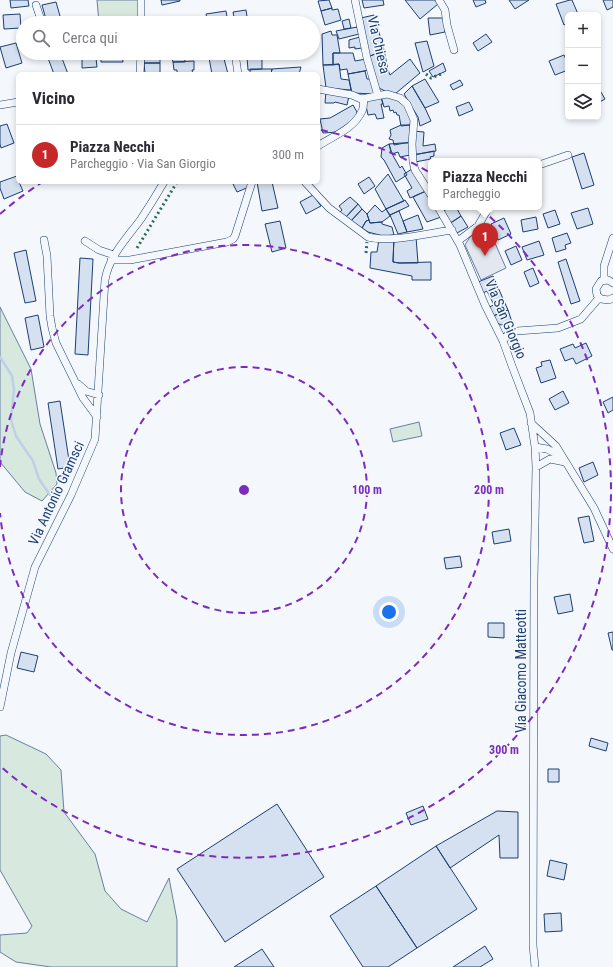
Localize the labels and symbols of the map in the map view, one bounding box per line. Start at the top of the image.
street label: Via Chiesa [365,15,393,75]
pin: 1 [472,223,498,256]
street label: Via San Giorgio [482,277,530,361]
street label: Via Antonio Gramsci [25,439,87,547]
centre of rings [237,483,251,497]
text: 100 m [352,483,382,497]
text: 200 m [474,483,504,497]
your location [379,602,399,622]
street label: Via Giacomo Matteotti [513,609,529,733]
text: 300 m [489,743,519,757]

